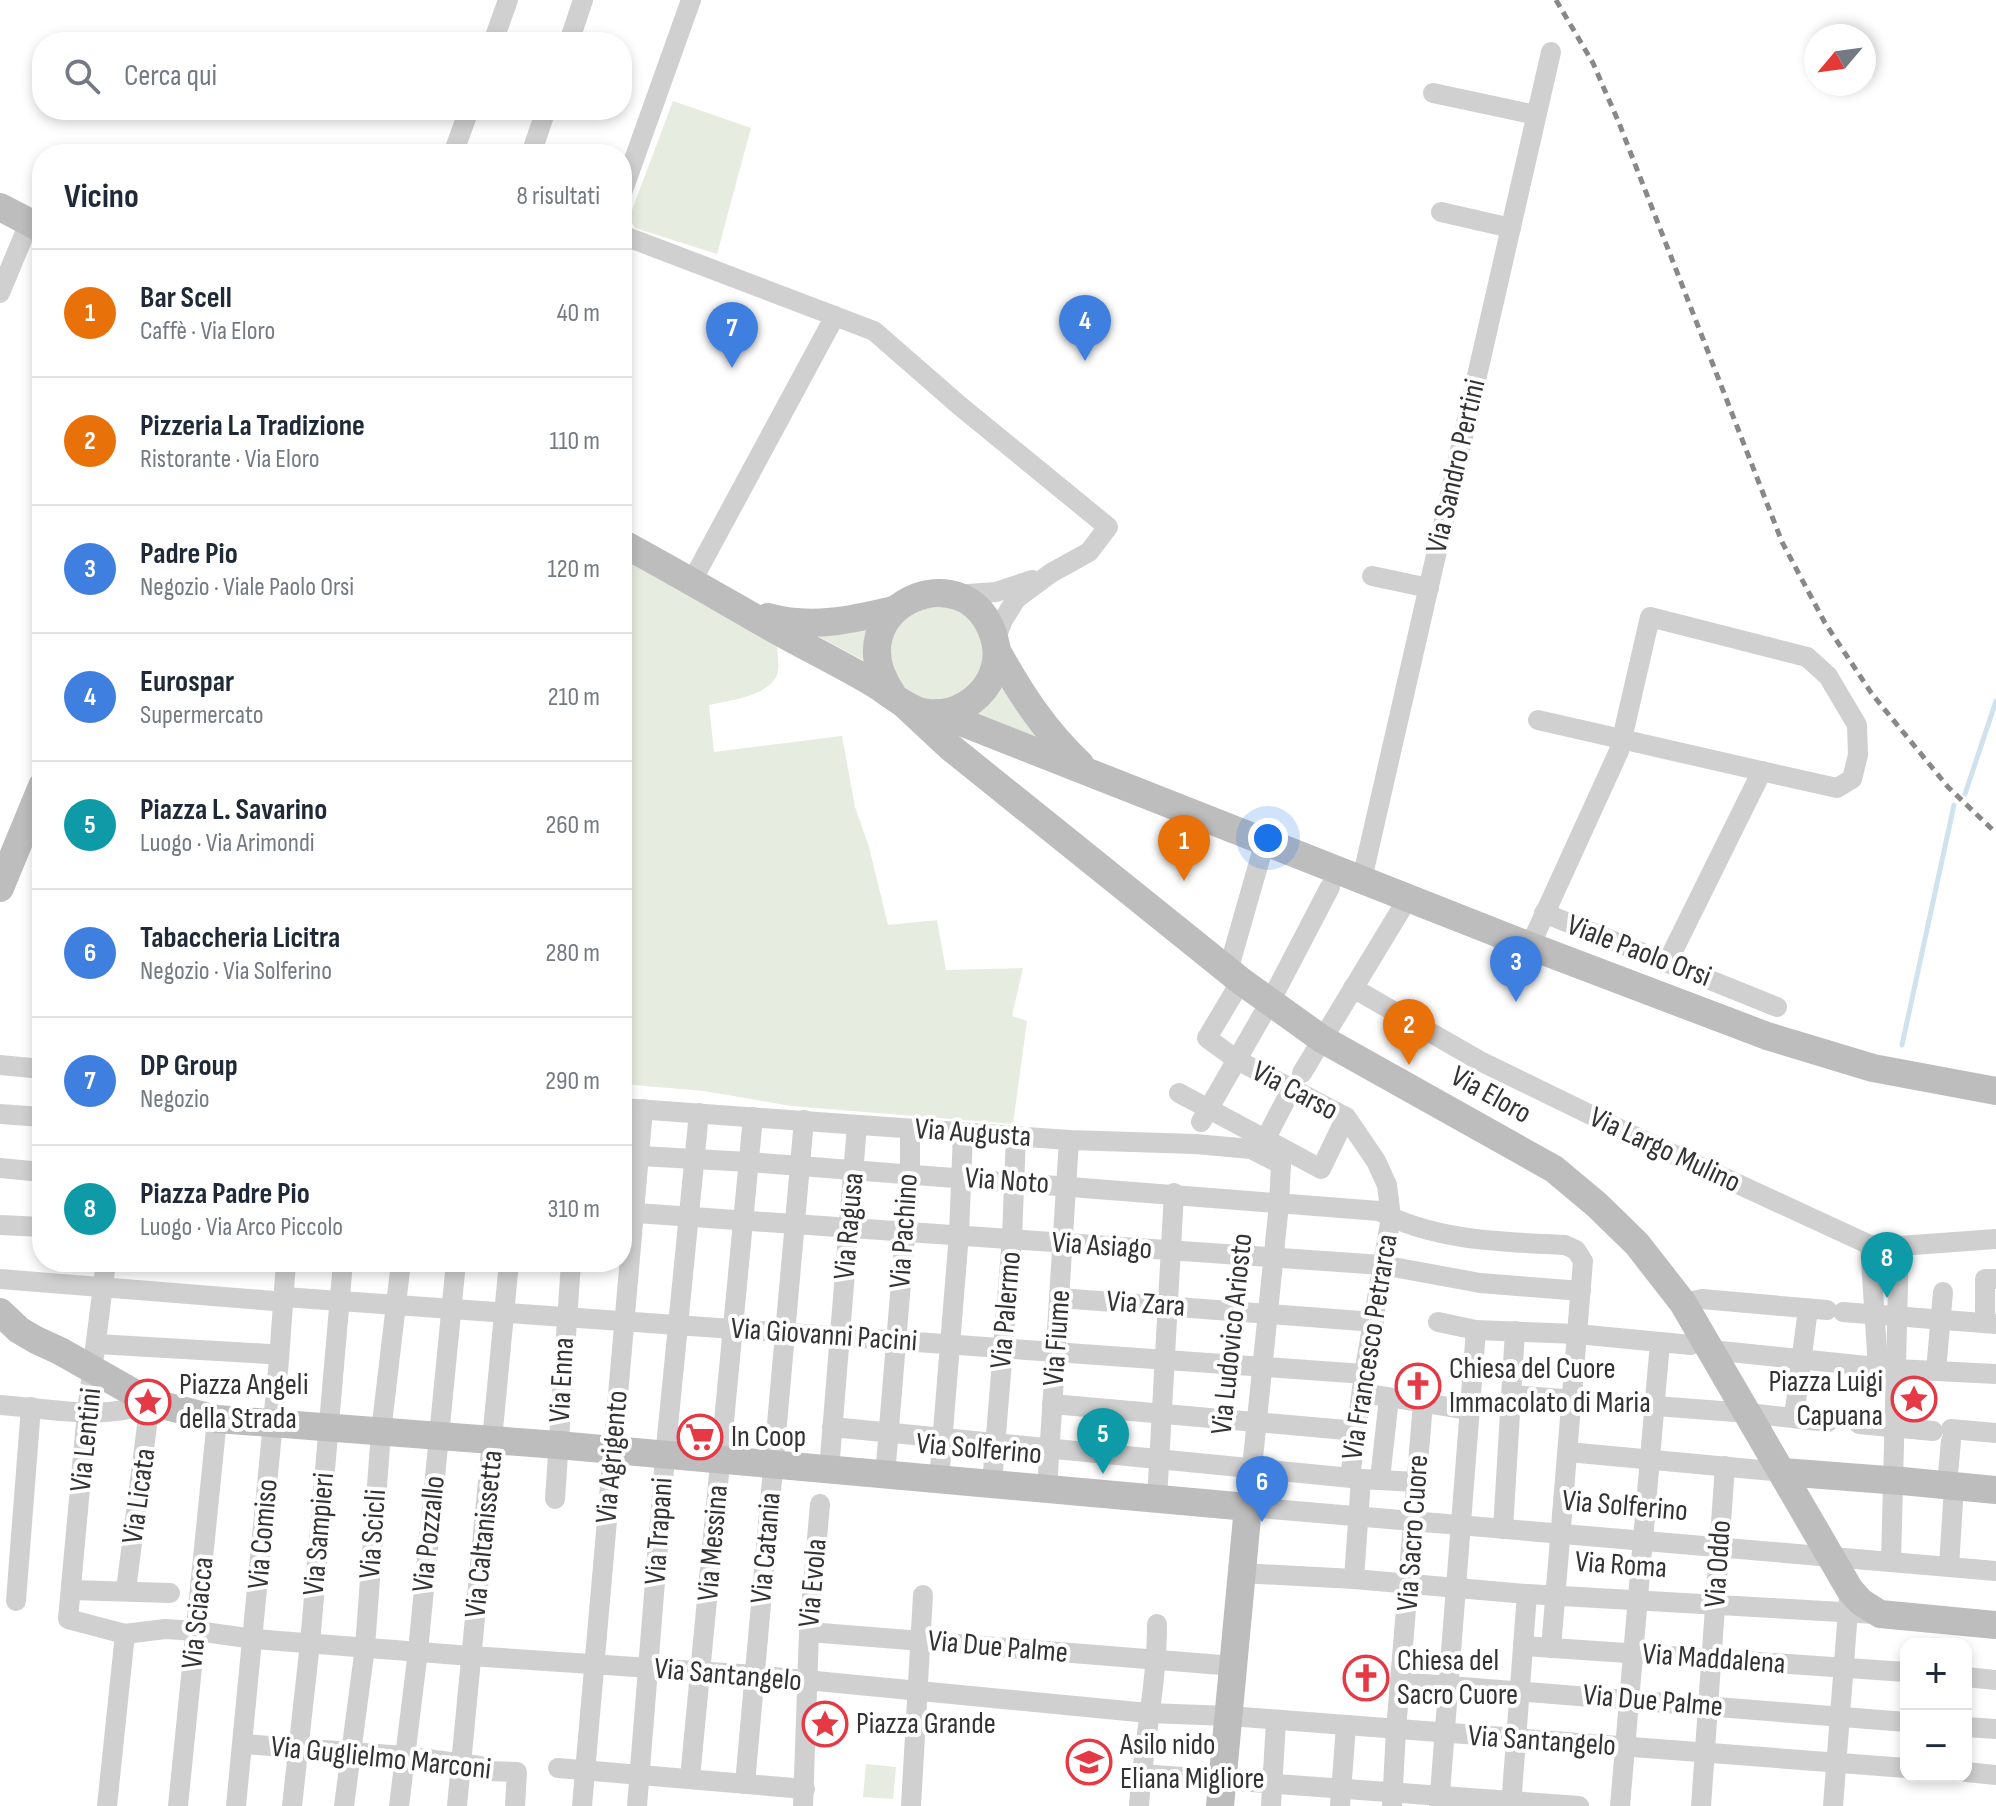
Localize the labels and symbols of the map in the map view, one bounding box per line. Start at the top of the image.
north arrow [1804,24,1876,96]
pin: 4 [1059,295,1111,361]
pin: 7 [706,302,758,368]
street label: Via Sandro Pertini [1419,376,1493,556]
pin: 1 [1158,815,1210,881]
your location [1248,818,1288,858]
street label: Viale Paolo Orsi [1562,907,1716,995]
pin: 3 [1490,936,1542,1002]
pin: 2 [1383,999,1435,1065]
street label: Via Carso [1246,1053,1344,1129]
street label: Via Eloro [1445,1058,1537,1132]
street label: Via Largo Mulino [1584,1099,1746,1201]
street label: Via Augusta [914,1111,1032,1155]
street label: Via Noto [964,1160,1050,1202]
street label: Via Ragusa [826,1171,872,1281]
street label: Via Pachino [882,1172,926,1290]
street label: Via Asiago [1051,1225,1153,1267]
street label: Via Ludovico Ariosto [1204,1232,1260,1436]
street label: Via Francesco Petrarca [1334,1232,1406,1462]
pin: 8 [1861,1232,1913,1298]
street label: Via Palermo [983,1250,1029,1370]
street label: Via Zara [1105,1283,1187,1325]
street label: Via Fiume [1036,1289,1078,1387]
street label: Via Giovanni Pacini [730,1311,918,1359]
street label: Via Enna [542,1337,582,1423]
place label: Chiesa del Cuore Immacolato di Maria [1449,1351,1651,1421]
church icon: Chiesa del Cuore Immacolato di Maria [1394,1362,1442,1410]
place label: Piazza Luigi Capuana [1769,1364,1883,1434]
place label: Piazza Angeli della Strada [179,1367,309,1437]
place icon: Piazza Luigi Capuana [1890,1375,1938,1423]
place icon: Piazza Angeli della Strada [124,1378,172,1426]
street label: Via Lentini [63,1386,109,1494]
street label: Via Agrigento [588,1389,636,1525]
pin: 5 [1077,1408,1129,1474]
supermarket icon: In Coop [676,1413,724,1461]
place label: In Coop [731,1419,806,1455]
street label: Via Solferino [915,1426,1043,1472]
street label: Via Licata [115,1446,163,1546]
street label: Via Caltanissetta [457,1448,511,1620]
street label: Via Sacro Cuore [1390,1454,1436,1612]
pin: 6 [1236,1456,1288,1522]
street label: Via Sampieri [296,1471,342,1597]
street label: Via Pozzallo [405,1474,453,1594]
street label: Via Trapani [637,1476,681,1586]
street label: Via Comiso [240,1478,286,1590]
street label: Via Messina [690,1483,736,1603]
street label: Via Solferino [1561,1483,1689,1529]
street label: Via Scicli [352,1488,394,1580]
street label: Via Catania [743,1491,789,1605]
street label: Via Oddo [1697,1519,1739,1609]
street label: Via Evola [791,1537,835,1629]
street label: Via Roma [1574,1544,1668,1586]
street label: Via Sciacca [174,1555,222,1671]
street label: Via Due Palme [927,1623,1069,1671]
street label: Via Maddalena [1641,1636,1787,1682]
place label: Chiesa del Sacro Cuore [1397,1643,1518,1713]
street label: Via Santangelo [653,1651,803,1699]
church icon: Chiesa del Sacro Cuore [1342,1654,1390,1702]
street label: Via Due Palme [1582,1677,1724,1725]
place icon: Piazza Grande [801,1700,849,1748]
place label: Piazza Grande [856,1706,996,1742]
street label: Via Santangelo [1467,1718,1617,1764]
place label: Asilo nido Eliana Migliore [1119,1727,1265,1797]
street label: Via Guglielmo Marconi [269,1729,493,1787]
school or university icon: Asilo nido Eliana Migliore [1065,1738,1113,1786]

